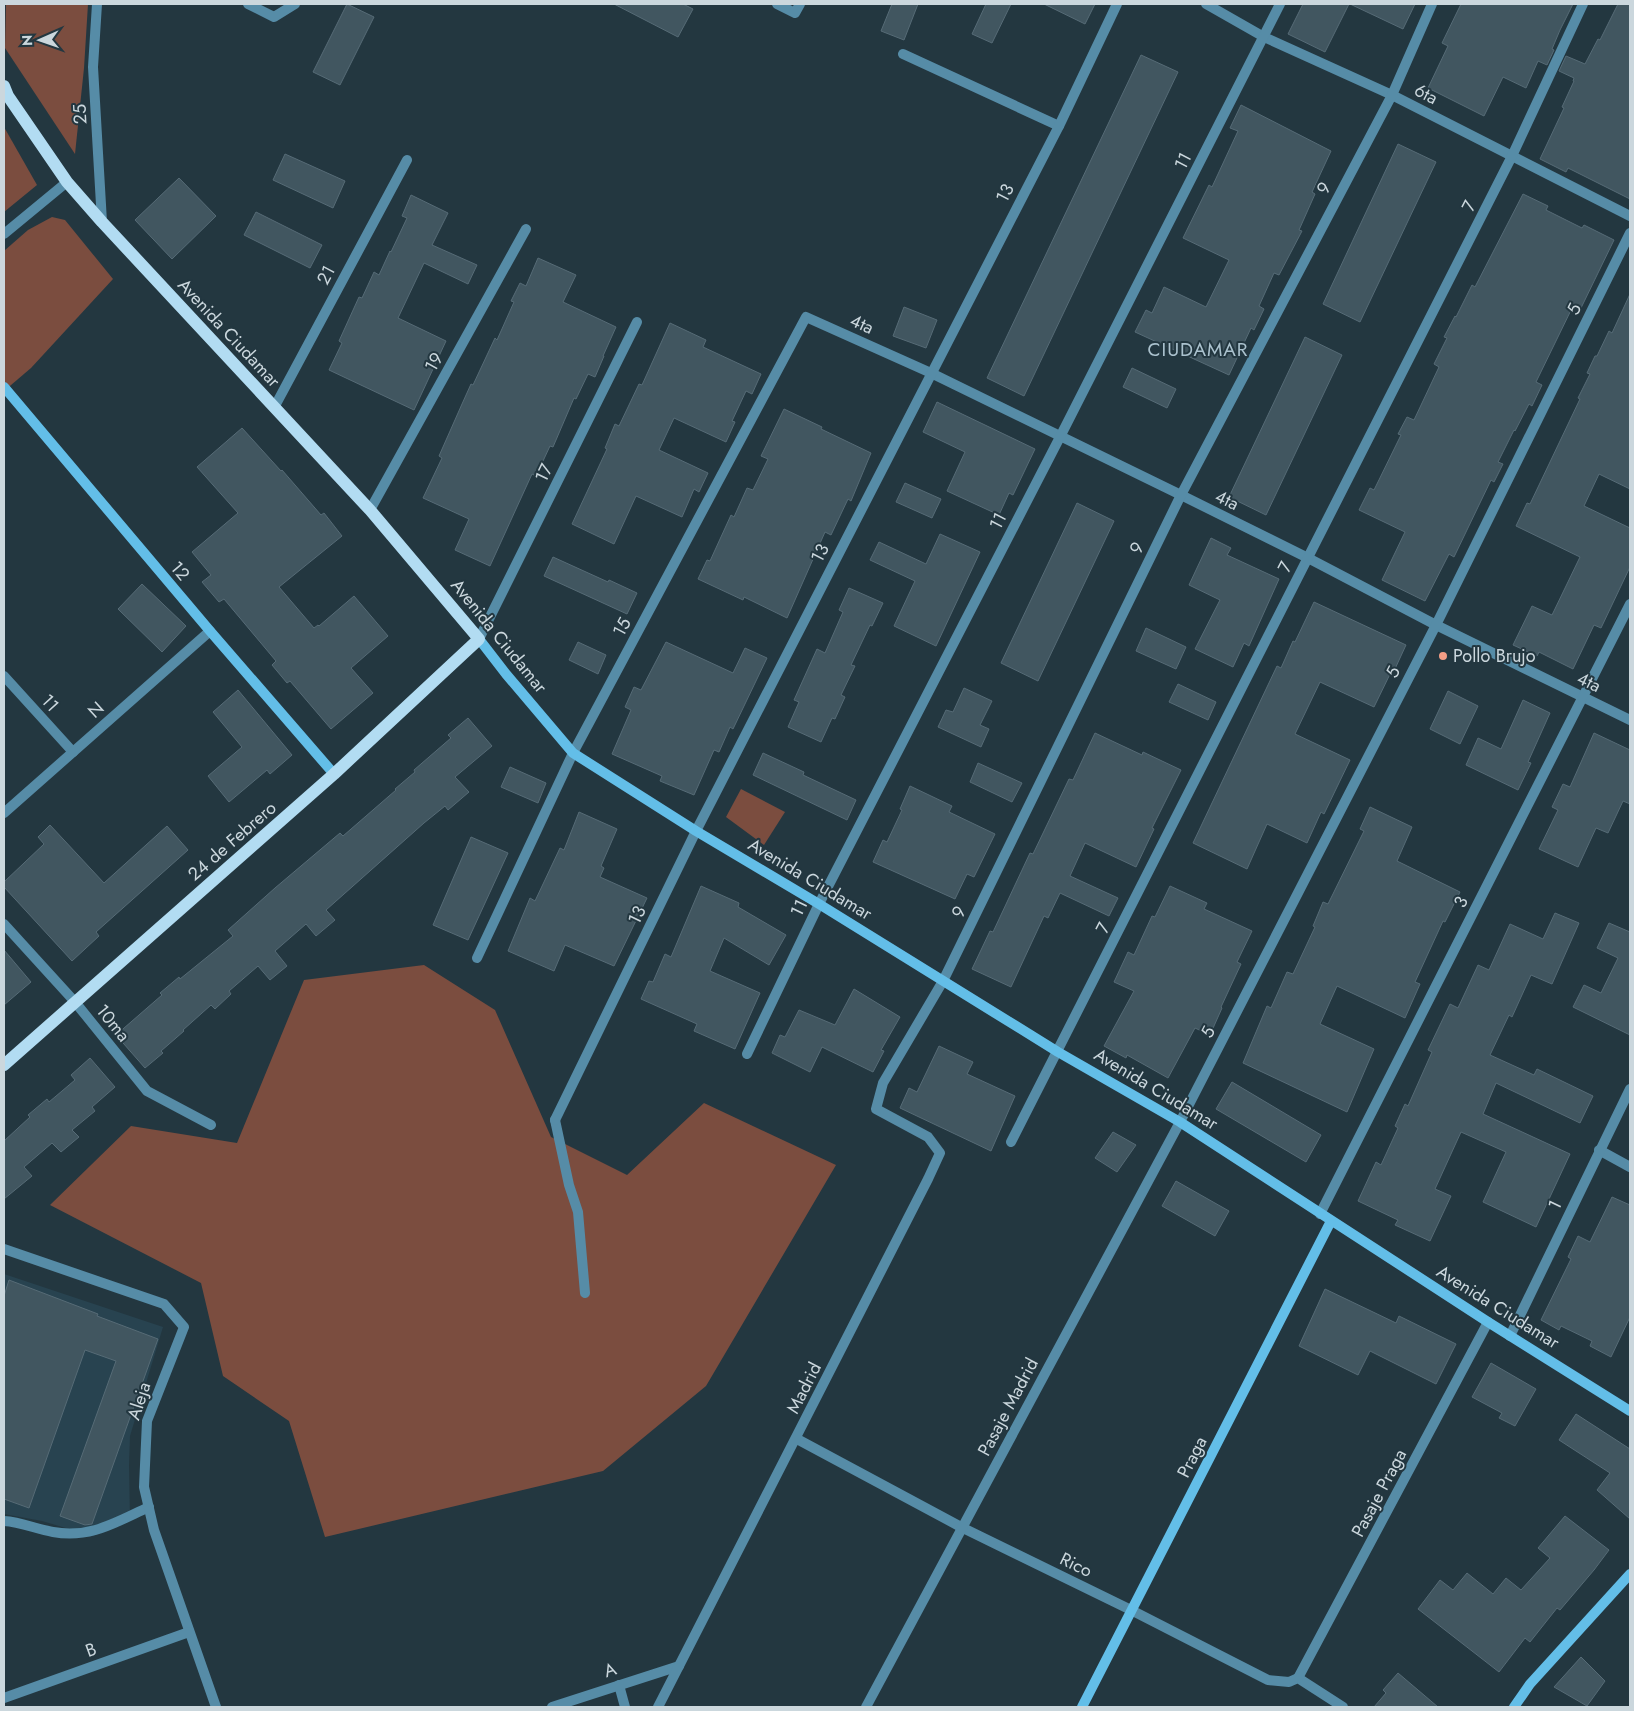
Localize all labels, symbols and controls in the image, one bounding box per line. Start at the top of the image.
north arrow [15,15,65,65]
text: N [17,35,37,46]
street label: 6ta [1410,77,1442,111]
street label: 25 [66,103,94,125]
street label: 11 [1168,148,1198,174]
street label: 9 [1310,177,1338,199]
street label: 13 [989,179,1021,207]
street label: 7 [1455,195,1483,216]
street label: 21 [310,261,342,289]
street label: Avenida Ciudamar [172,273,287,394]
street label: 5 [1560,299,1588,319]
street label: 4ta [846,307,878,341]
district label: CIUDAMAR [1147,336,1249,363]
street label: 19 [418,348,450,376]
street label: 17 [528,459,560,487]
street label: 4ta [1211,483,1243,517]
street label: 11 [983,508,1013,534]
street label: 9 [1123,538,1151,558]
street label: 13 [804,539,836,567]
street label: 12 [164,556,196,586]
street label: 7 [1271,556,1299,577]
street label: Avenida Ciudamar [445,573,554,699]
street label: 15 [606,613,638,641]
place label: Pollo Brujo [1453,643,1536,669]
marker: Pollo Brujo [1437,650,1449,662]
street label: 5 [1379,662,1407,682]
street label: 4ta [1573,665,1605,699]
street label: 11 [35,688,65,718]
street label: N [82,696,110,724]
street label: 24 de Febrero [182,795,282,887]
street label: Avenida Ciudamar [743,832,878,927]
street label: 3 [1447,892,1475,912]
street label: 11 [784,895,814,921]
street label: 13 [621,901,653,929]
street label: 9 [945,902,973,922]
street label: 7 [1089,917,1117,938]
street label: 10ma [90,999,136,1047]
street label: 5 [1194,1022,1222,1042]
street label: Avenida Ciudamar [1089,1042,1224,1137]
street label: 1 [1542,1196,1568,1214]
street label: Avenida Ciudamar [1431,1259,1565,1356]
street label: Pasaje Madrid [971,1353,1045,1461]
street label: Madrid [780,1358,828,1418]
street label: Aleja [121,1379,157,1423]
street label: Praga [1171,1432,1213,1482]
street label: Pasaje Praga [1345,1444,1413,1542]
street label: Rico [1055,1546,1097,1584]
street label: B [82,1636,100,1664]
street label: A [600,1656,620,1684]

